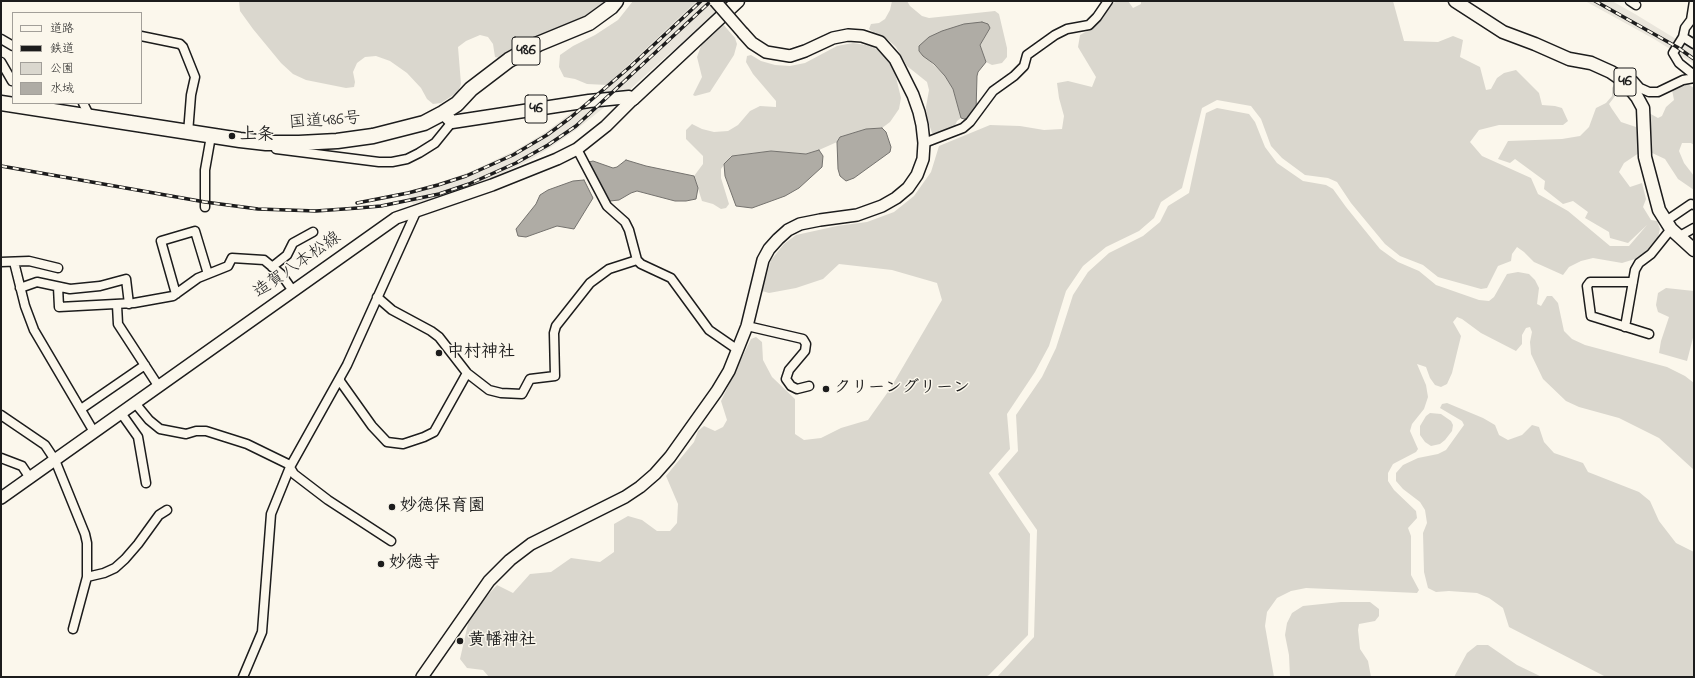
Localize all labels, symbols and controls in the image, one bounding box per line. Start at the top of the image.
legend [12,12,142,104]
text: 道路 [50,20,74,38]
road number: 486 [512,37,540,65]
text: 鉄道 [50,40,74,58]
text: 公園 [50,60,74,78]
road number: 46 [1614,68,1636,96]
text: 水域 [50,80,74,98]
road number: 46 [525,95,547,123]
street label: 国道486号 [288,109,362,135]
place label: 上条 [240,126,274,146]
marker: 上条 [227,131,237,141]
street label: 造賀八本松線 [250,228,346,304]
place label: 中村神社 [447,343,515,363]
marker: 中村神社 [434,348,444,358]
place label: クリーングリーン [834,379,970,399]
marker: クリーングリーン [821,384,831,394]
place label: 妙徳保育園 [400,497,485,517]
marker: 妙徳保育園 [387,502,397,512]
place label: 妙徳寺 [389,554,440,574]
marker: 妙徳寺 [376,559,386,569]
place label: 黄幡神社 [468,631,536,651]
marker: 黄幡神社 [455,636,465,646]

